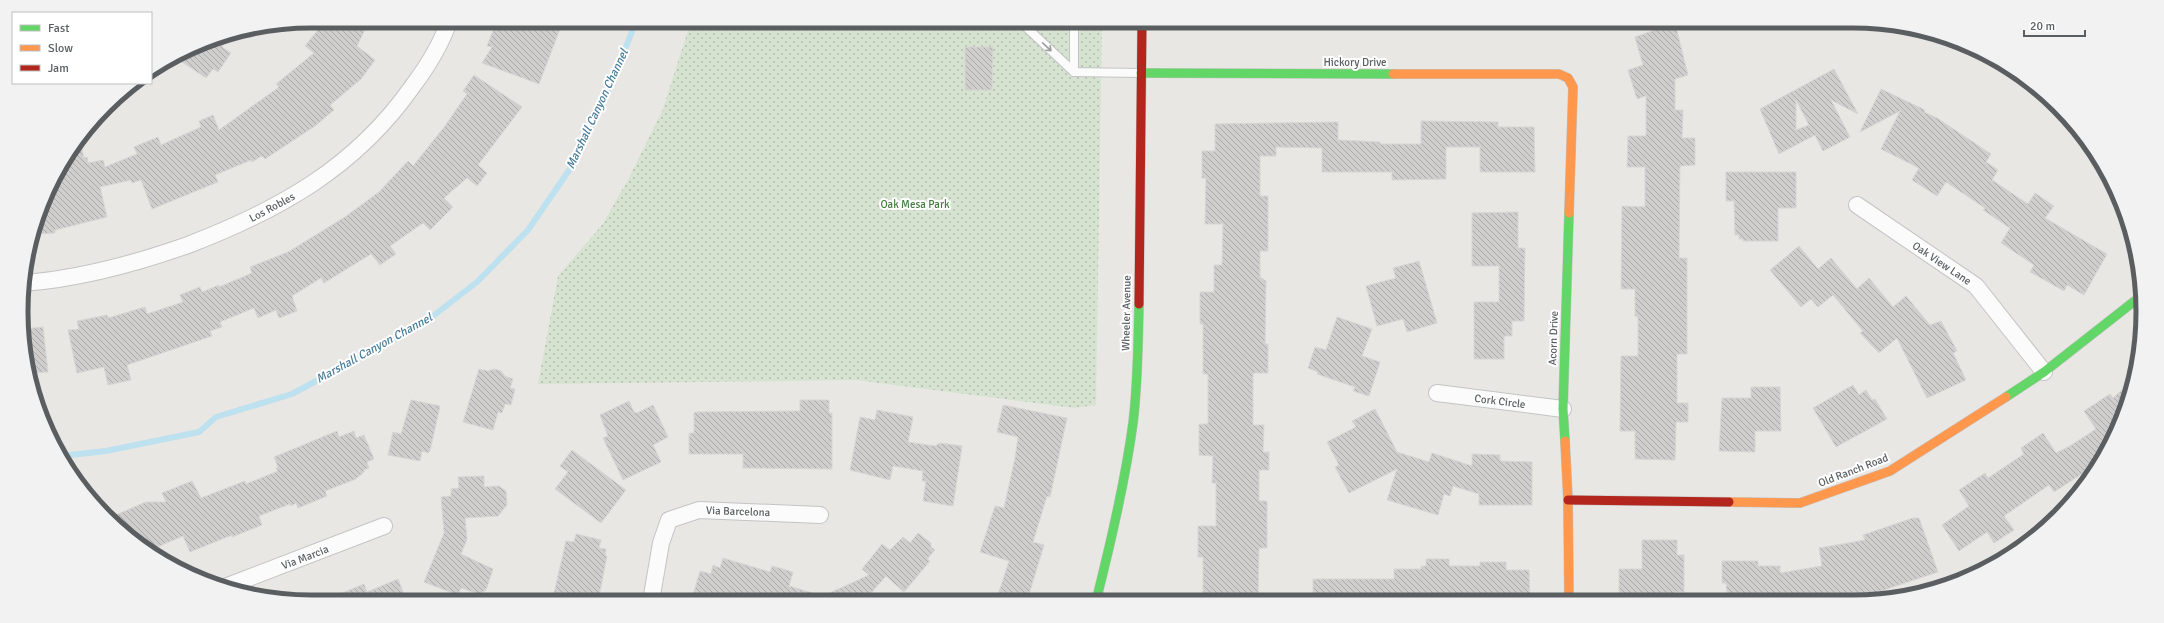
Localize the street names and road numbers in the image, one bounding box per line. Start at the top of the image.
street label: Hickory Drive [1323,56,1387,69]
street label: Los Robles [247,190,297,225]
street label: Oak View Lane [1910,239,1974,288]
street label: Wheeler Avenue [1119,275,1134,351]
street label: Acorn Drive [1546,311,1561,366]
street label: Cork Circle [1474,392,1526,411]
street label: Old Ranch Road [1816,451,1890,490]
street label: Via Barcelona [706,504,771,519]
street label: Via Marcia [280,542,331,572]

